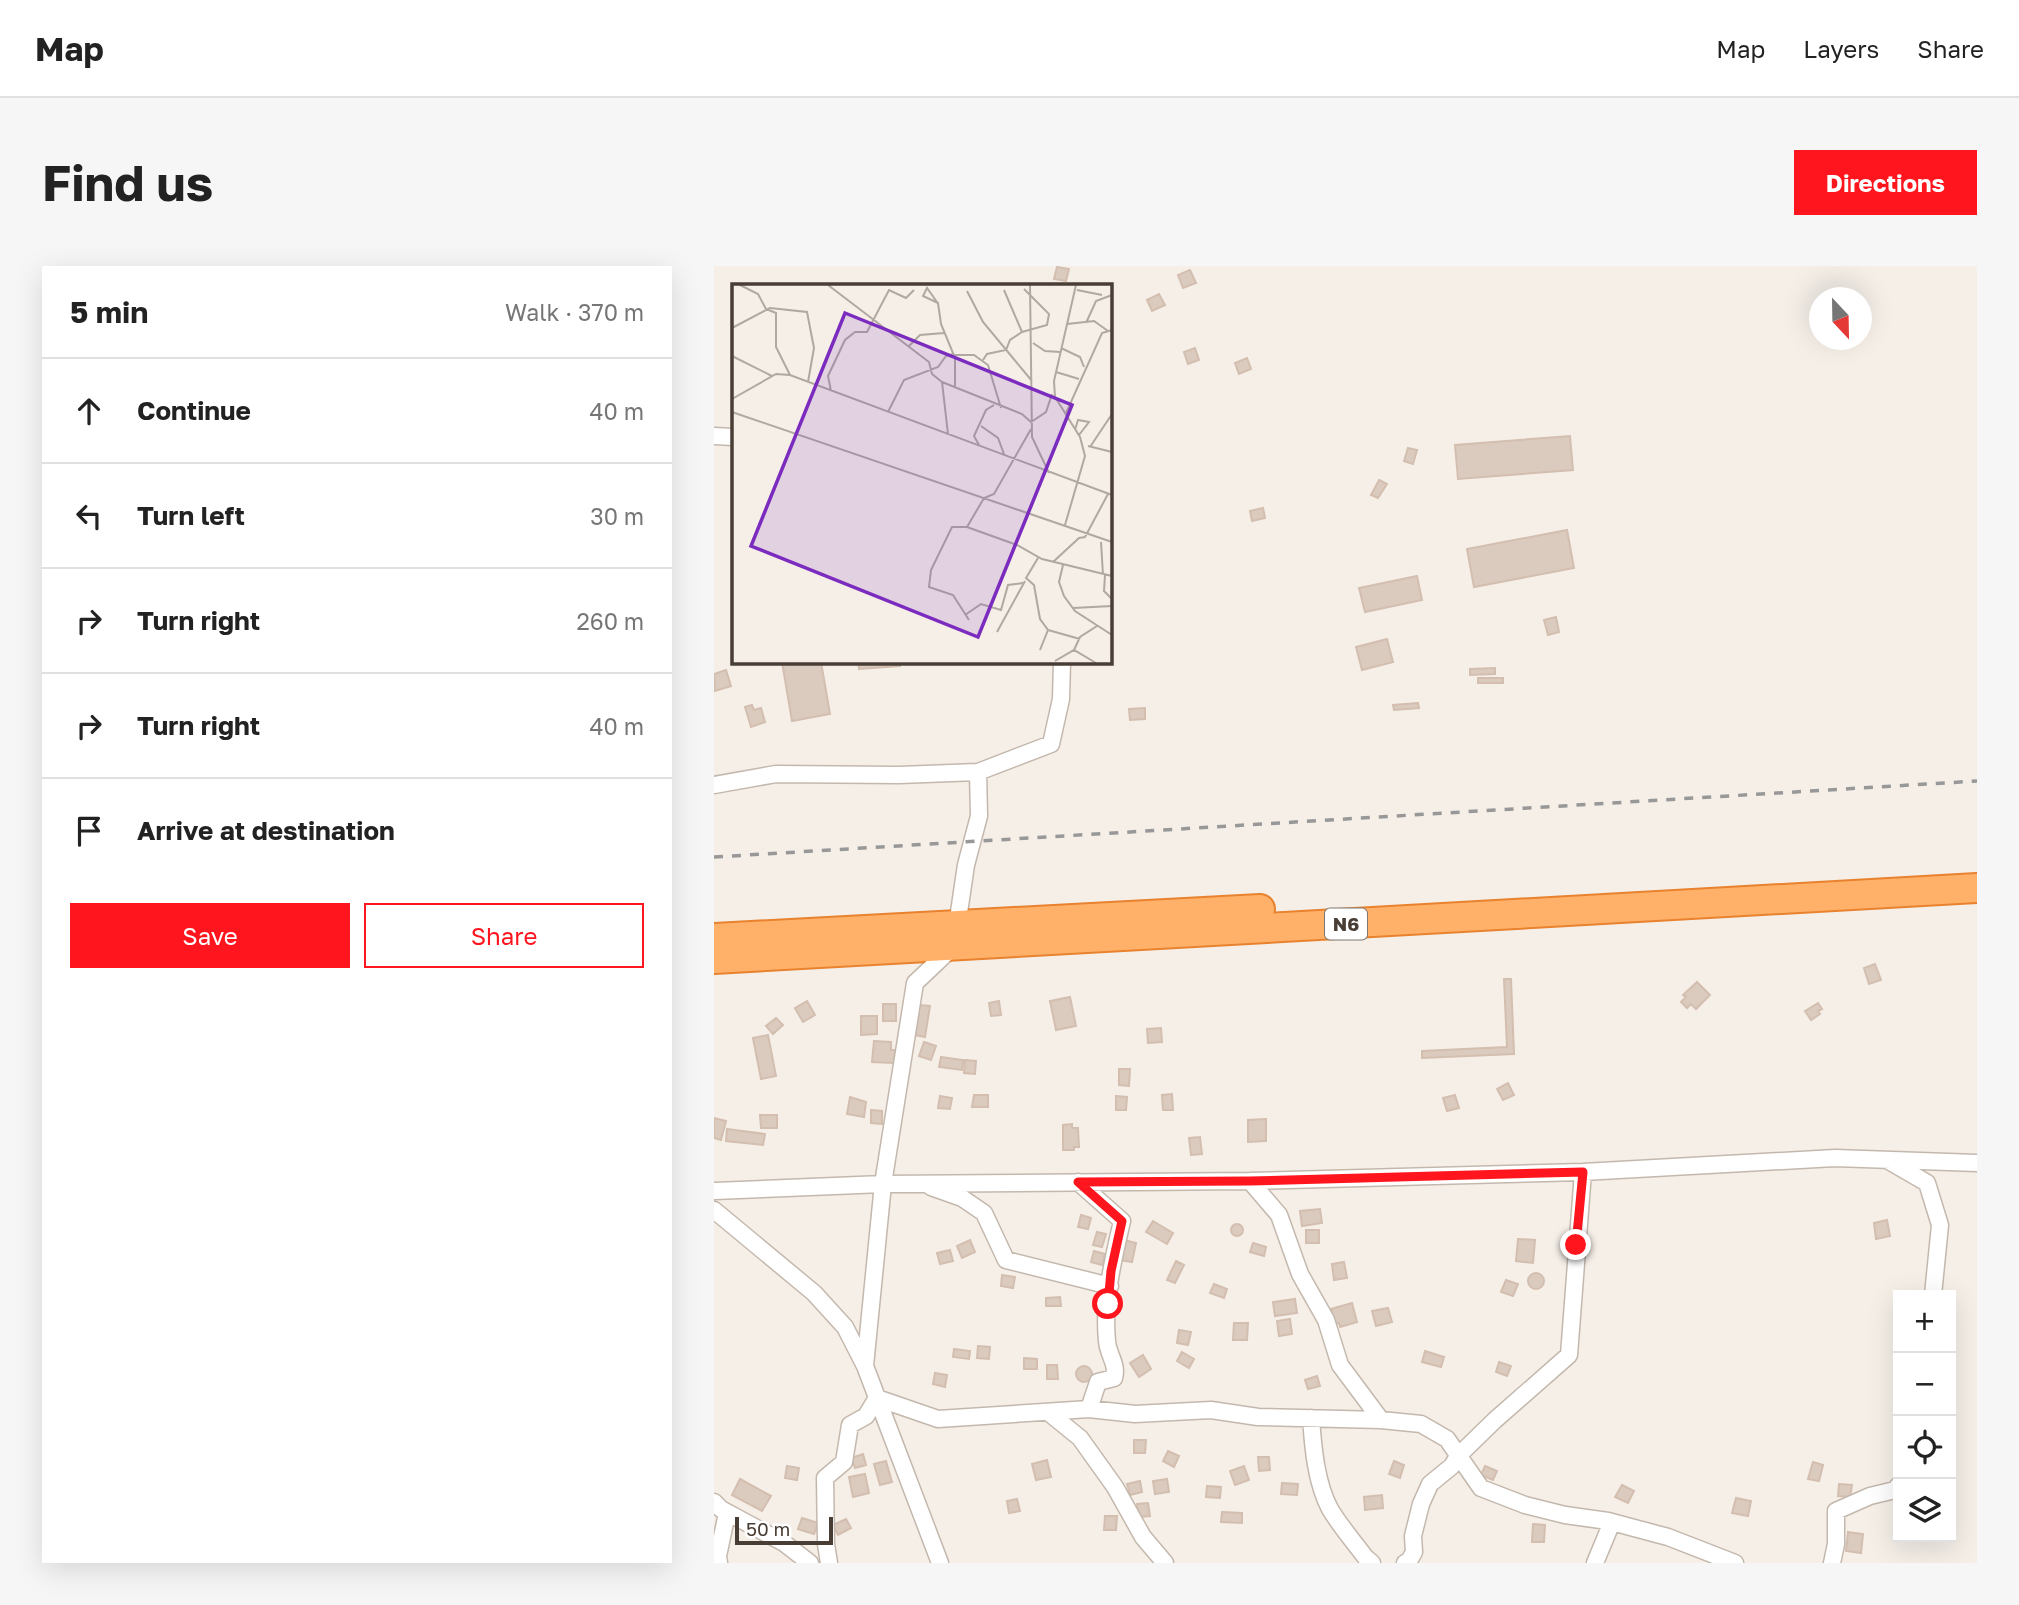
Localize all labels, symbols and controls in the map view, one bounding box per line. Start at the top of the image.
text: Map [35,29,104,68]
text: Map [1716,34,1765,63]
text: Layers [1803,34,1879,63]
text: Share [1917,34,1984,63]
button: Directions [1794,150,1977,215]
text: Find us [42,153,213,212]
inset map [732,284,1111,663]
north arrow [1809,287,1872,350]
text: 5 min [70,294,148,330]
text: Walk · 370 m [505,298,644,326]
icon: ahead [70,392,108,430]
text: Continue [137,395,251,426]
text: 40 m [590,397,644,425]
icon: left [70,497,108,535]
text: Turn left [137,500,245,531]
text: 30 m [590,502,644,530]
icon: right [70,602,108,640]
text: Turn right [137,605,260,636]
text: 260 m [576,607,644,635]
icon: right [70,707,108,745]
text: Turn right [137,710,260,741]
text: 40 m [590,712,644,740]
icon: arrive [70,812,108,850]
text: Arrive at destination [137,815,395,846]
button: Save [70,903,350,968]
button: Share [364,903,644,968]
road number: N6 [1325,908,1367,940]
route end [1560,1229,1591,1260]
route start [1092,1288,1123,1319]
map controls [1893,1290,1956,1542]
button: + [1893,1290,1956,1353]
button: − [1893,1353,1956,1416]
button: locate [1893,1416,1956,1479]
button: layers [1893,1479,1956,1542]
scale bar [735,1514,833,1546]
text: 50 m [746,1517,790,1540]

